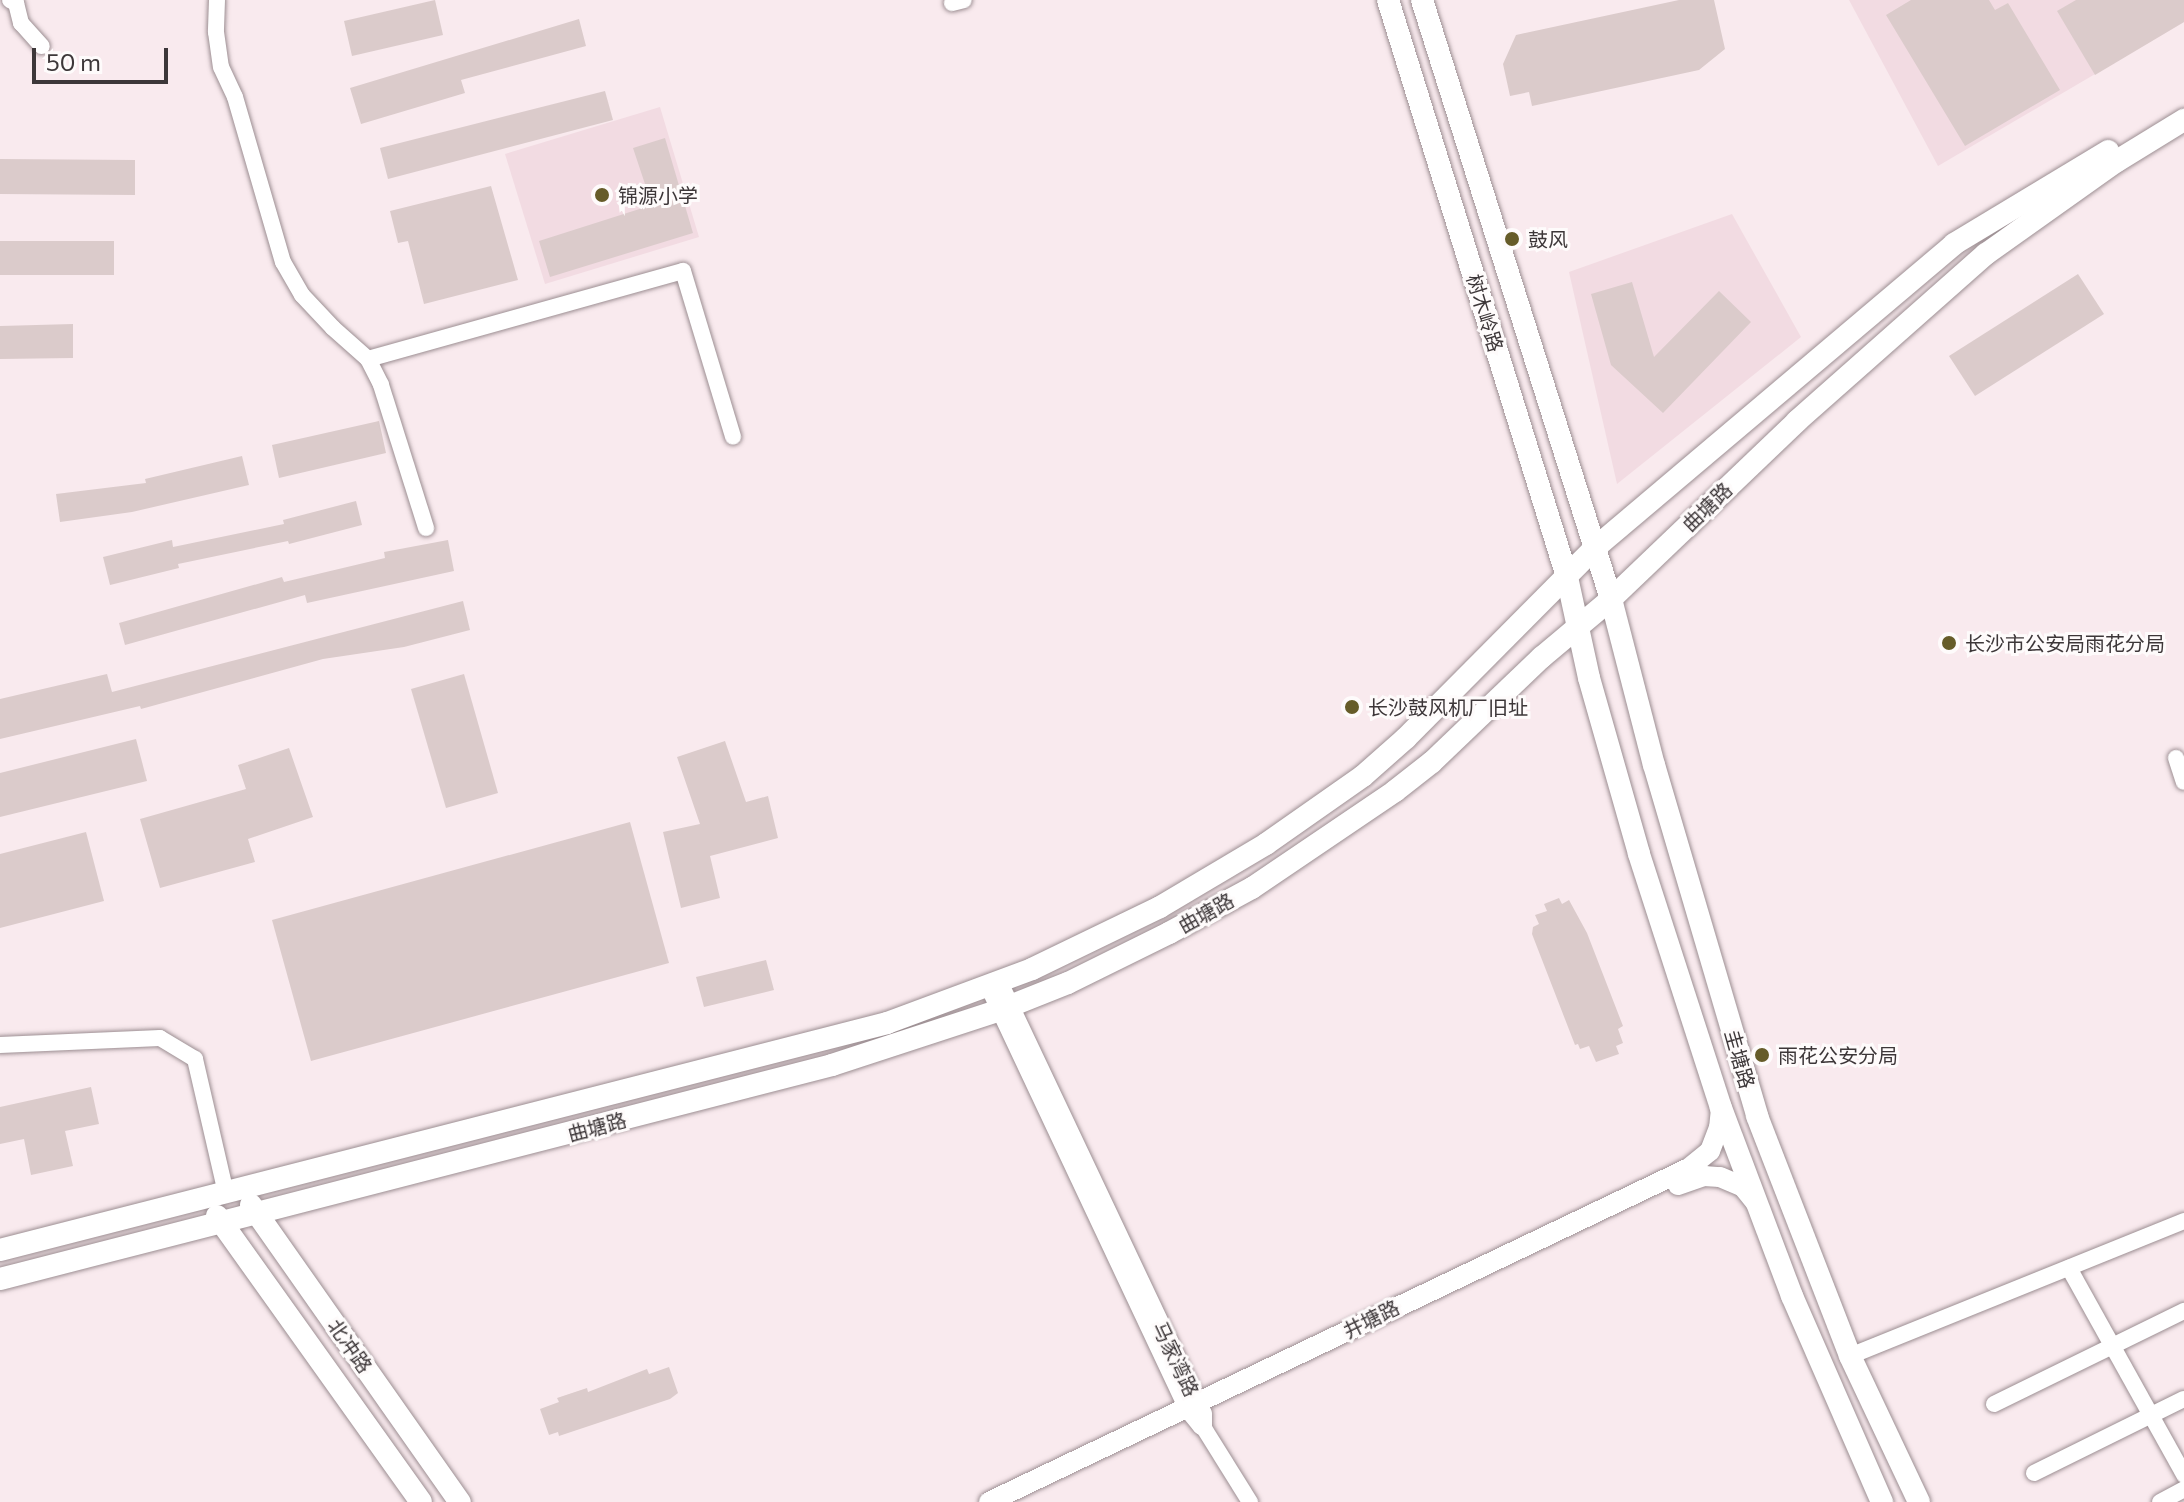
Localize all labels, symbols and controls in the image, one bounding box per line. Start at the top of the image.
scale bar [36,32,172,82]
text: 50 m [46,47,101,76]
place label: 锦源小学 [618,183,698,207]
marker: 锦源小学 [593,186,611,204]
place label: 鼓风 [1528,227,1568,251]
marker: 鼓风 [1503,230,1521,248]
street label: 树木岭路 [1462,271,1508,355]
street label: 曲塘路 [1677,478,1737,536]
place label: 长沙市公安局雨花分局 [1965,631,2165,655]
marker: 长沙市公安局雨花分局 [1940,634,1958,652]
place label: 长沙鼓风机厂旧址 [1368,695,1528,719]
marker: 长沙鼓风机厂旧址 [1343,698,1361,716]
street label: 曲塘路 [1174,888,1238,938]
street label: 圭塘路 [1720,1027,1760,1091]
place label: 雨花公安分局 [1778,1043,1898,1067]
marker: 雨花公安分局 [1753,1046,1771,1064]
street label: 曲塘路 [565,1108,629,1146]
street label: 井塘路 [1339,1295,1403,1343]
street label: 北冲路 [323,1315,377,1377]
street label: 马家湾路 [1148,1318,1204,1400]

